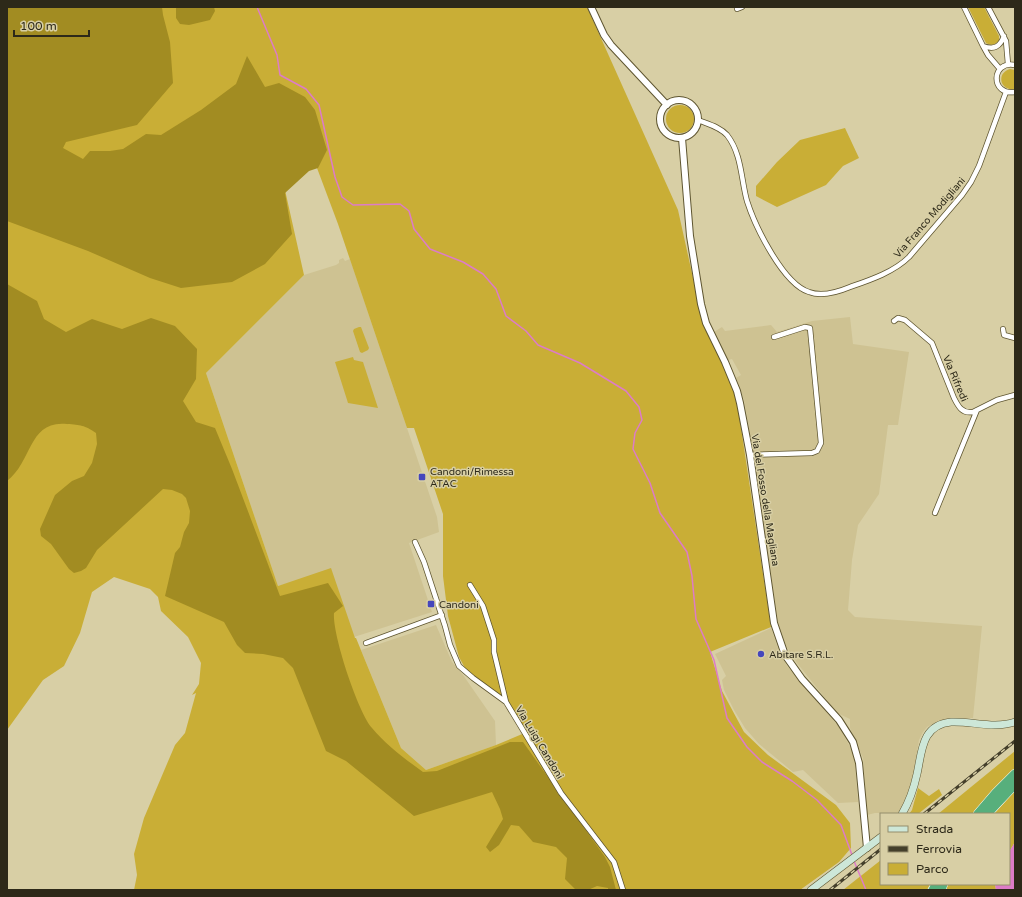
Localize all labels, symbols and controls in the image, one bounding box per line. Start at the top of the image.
scale bar [14,12,89,38]
text: 100 m [20,19,57,33]
street label: Via Franco Modigliani [892,175,968,260]
street label: Via Rifredi [940,353,970,403]
street label: Via del Fosso della Magliana [749,433,781,567]
place label: Candoni/Rimessa ATAC [430,466,514,490]
marker: Candoni/Rimessa ATAC [417,472,427,482]
marker: Candoni [426,599,436,609]
place label: Candoni [439,599,479,611]
marker: Abitare S.R.L. [756,649,766,659]
place label: Abitare S.R.L. [769,649,833,661]
street label: Via Luigi Candoni [513,704,566,781]
legend [880,813,1010,885]
text: Strada [916,822,953,836]
text: Ferrovia [916,842,962,856]
text: Parco [916,862,949,876]

